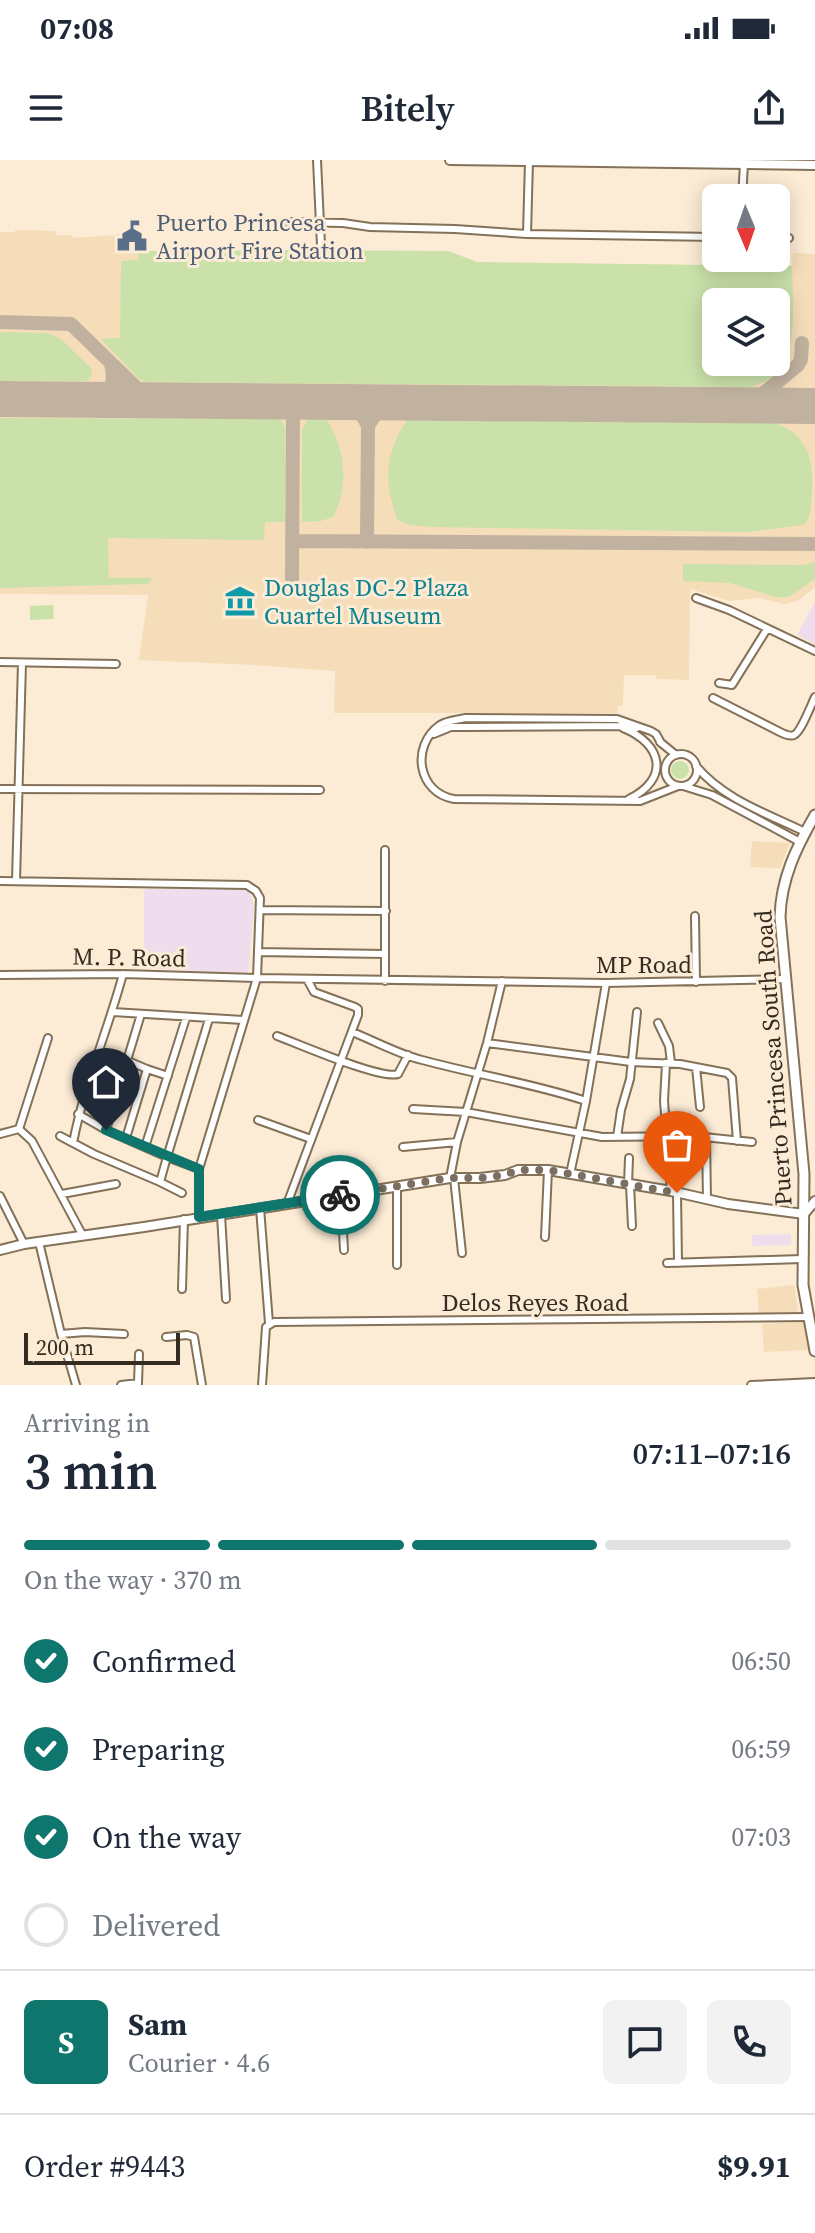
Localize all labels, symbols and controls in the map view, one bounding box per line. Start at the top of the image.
text: 07:08 [40,8,114,49]
text: Bitely [361,84,454,133]
icon: menu [24,86,68,130]
icon: share [747,86,791,130]
north arrow [702,184,790,272]
map controls [702,184,790,376]
place label: Puerto Princesa Airport Fire Station [156,206,364,267]
public building icon: Puerto Princesa Airport Fire Station [115,219,149,253]
button: layers [702,288,790,376]
place label: Douglas DC-2 Plaza Cuartel Museum [264,571,470,632]
museum icon: Douglas DC-2 Plaza Cuartel Museum [223,584,257,618]
street label: Puerto Princesa South Road [746,909,800,1207]
street label: M. P. Road [72,940,186,974]
street label: MP Road [596,948,692,981]
pin [72,1048,140,1130]
icon: home [84,1060,128,1104]
pin [643,1111,711,1193]
icon: bag [655,1123,699,1167]
courier [300,1155,380,1235]
icon: bike [318,1173,362,1217]
street label: Delos Reyes Road [441,1286,629,1319]
scale bar [24,1329,180,1365]
text: 200 m [36,1332,94,1362]
text: Arriving in [24,1405,150,1441]
text: 07:11–07:16 [632,1433,791,1474]
text: 3 min [24,1435,157,1506]
text: On the way · 370 m [24,1562,242,1598]
icon: check [24,1639,68,1683]
text: Confirmed [92,1641,236,1682]
text: 06:50 [731,1643,791,1679]
icon: check [24,1727,68,1771]
text: Preparing [92,1729,225,1770]
text: 06:59 [731,1731,791,1767]
icon: check [24,1815,68,1859]
text: On the way [92,1817,241,1858]
text: 07:03 [731,1819,791,1855]
text: Delivered [92,1905,220,1946]
button: chat [603,2000,687,2084]
button: phone [707,2000,791,2084]
text: Sam [128,2004,187,2045]
text: S [58,2022,74,2063]
text: Courier · 4.6 [128,2045,270,2081]
text: Order #9443 [24,2146,185,2187]
text: $9.91 [717,2146,791,2187]

